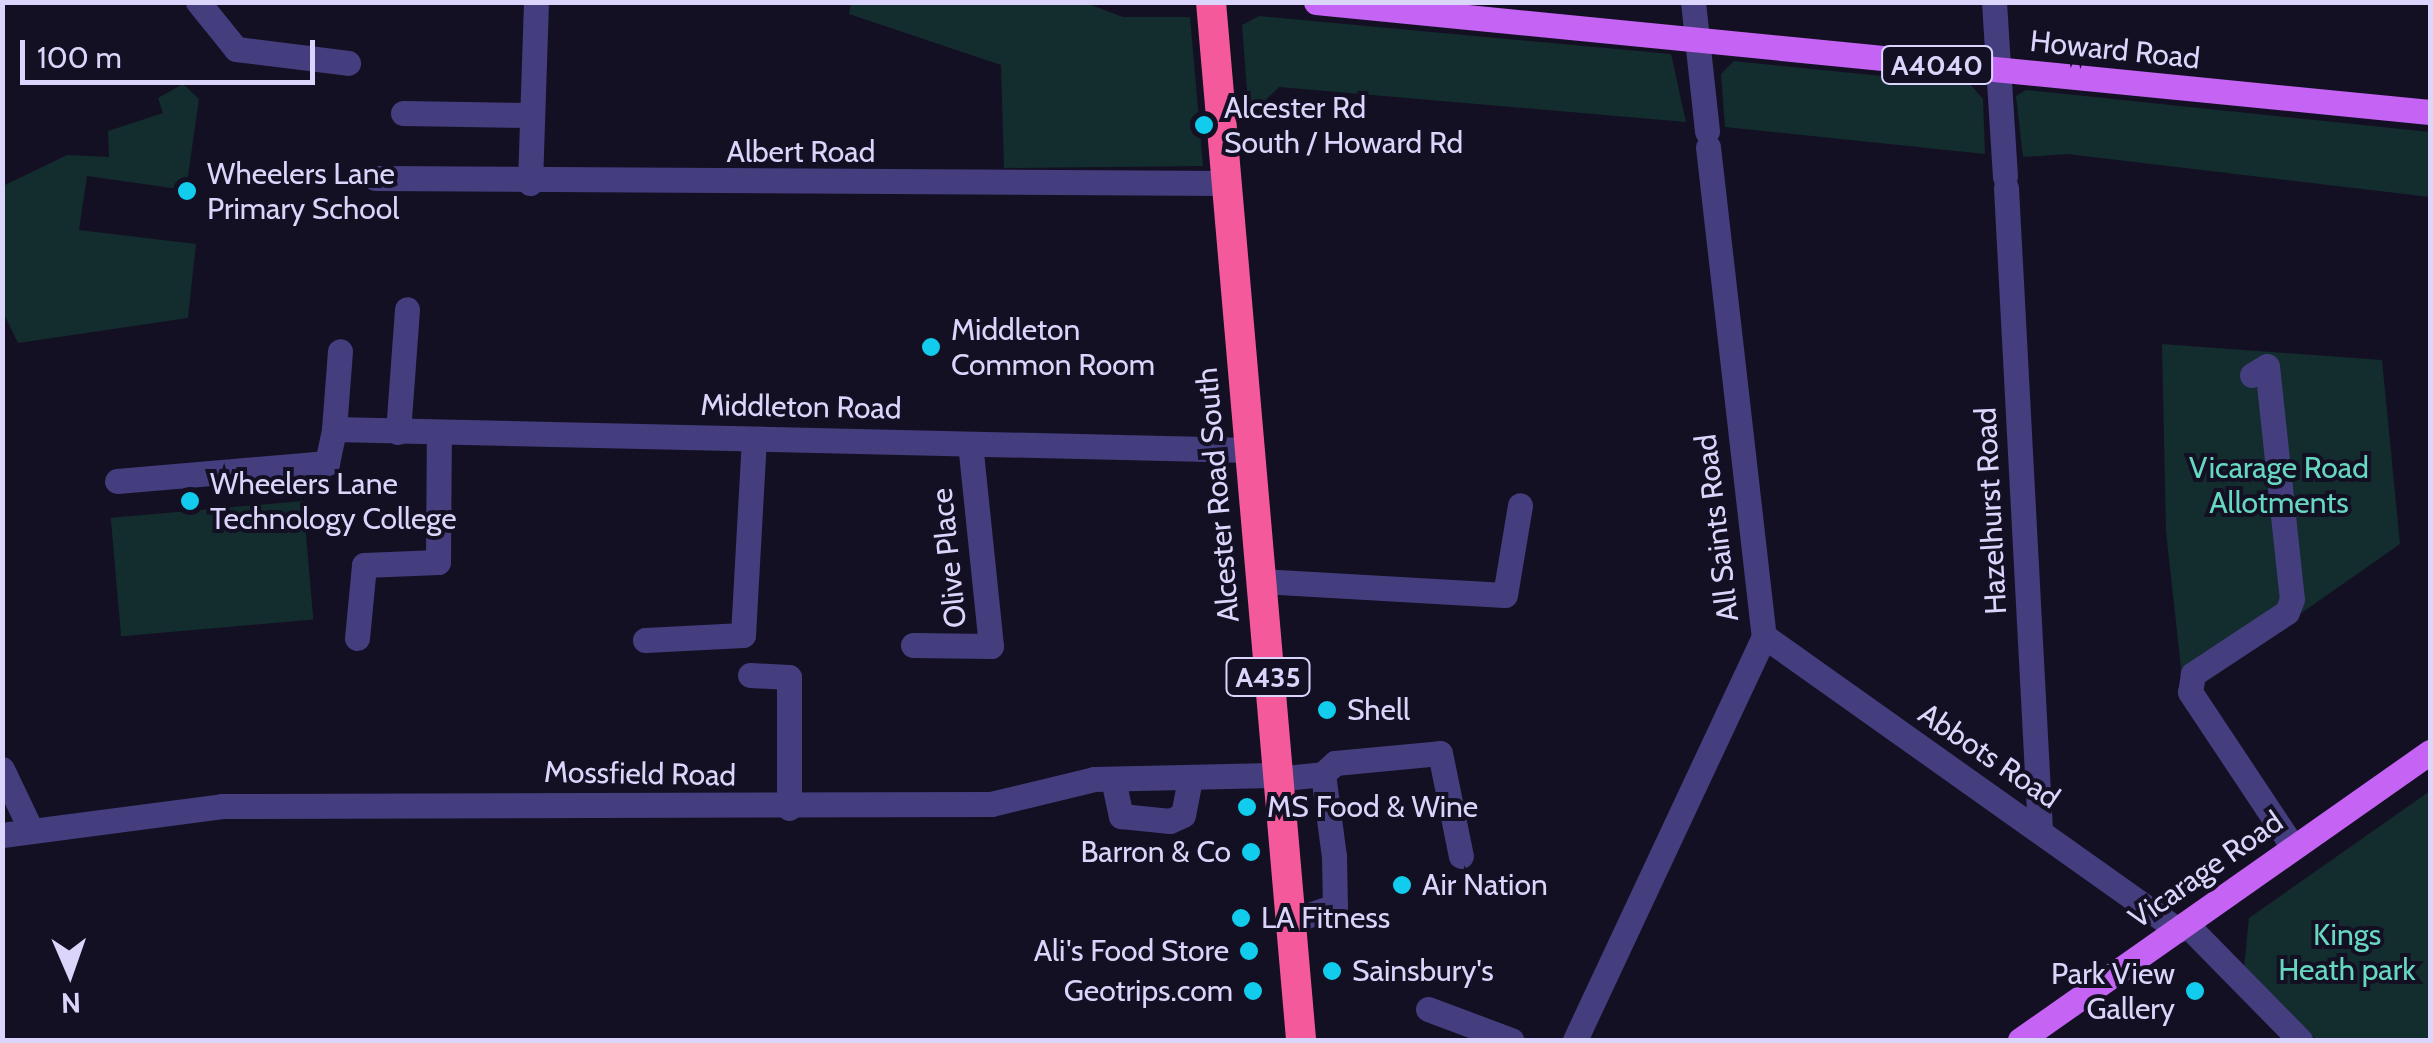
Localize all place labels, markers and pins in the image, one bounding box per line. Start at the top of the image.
place label: Alcester Rd South / Howard Rd [1224,90,1463,160]
marker: Alcester Rd South / Howard Rd [1193,114,1215,136]
place label: Wheelers Lane Primary School [207,156,399,226]
marker: Wheelers Lane Primary School [176,180,198,202]
place label: Middleton Common Room [951,312,1155,382]
marker: Middleton Common Room [920,336,942,358]
place label: Wheelers Lane Technology College [210,466,457,536]
marker: Wheelers Lane Technology College [179,490,201,512]
place label: Shell [1347,692,1410,728]
marker: Shell [1316,699,1338,721]
place label: MS Food & Wine [1267,789,1478,825]
marker: MS Food & Wine [1236,796,1258,818]
place label: Barron & Co [1080,834,1231,870]
marker: Barron & Co [1240,841,1262,863]
place label: Air Nation [1422,867,1548,903]
marker: Air Nation [1391,874,1413,896]
place label: LA Fitness [1261,900,1390,936]
marker: LA Fitness [1230,907,1252,929]
place label: Ali's Food Store [1034,933,1229,969]
marker: Ali's Food Store [1238,940,1260,962]
place label: Sainsbury's [1352,953,1494,989]
place label: Park View Gallery [2051,956,2175,1026]
marker: Sainsbury's [1321,960,1343,982]
place label: Geotrips.com [1064,973,1233,1009]
marker: Geotrips.com [1242,980,1264,1002]
marker: Park View Gallery [2184,980,2206,1002]

